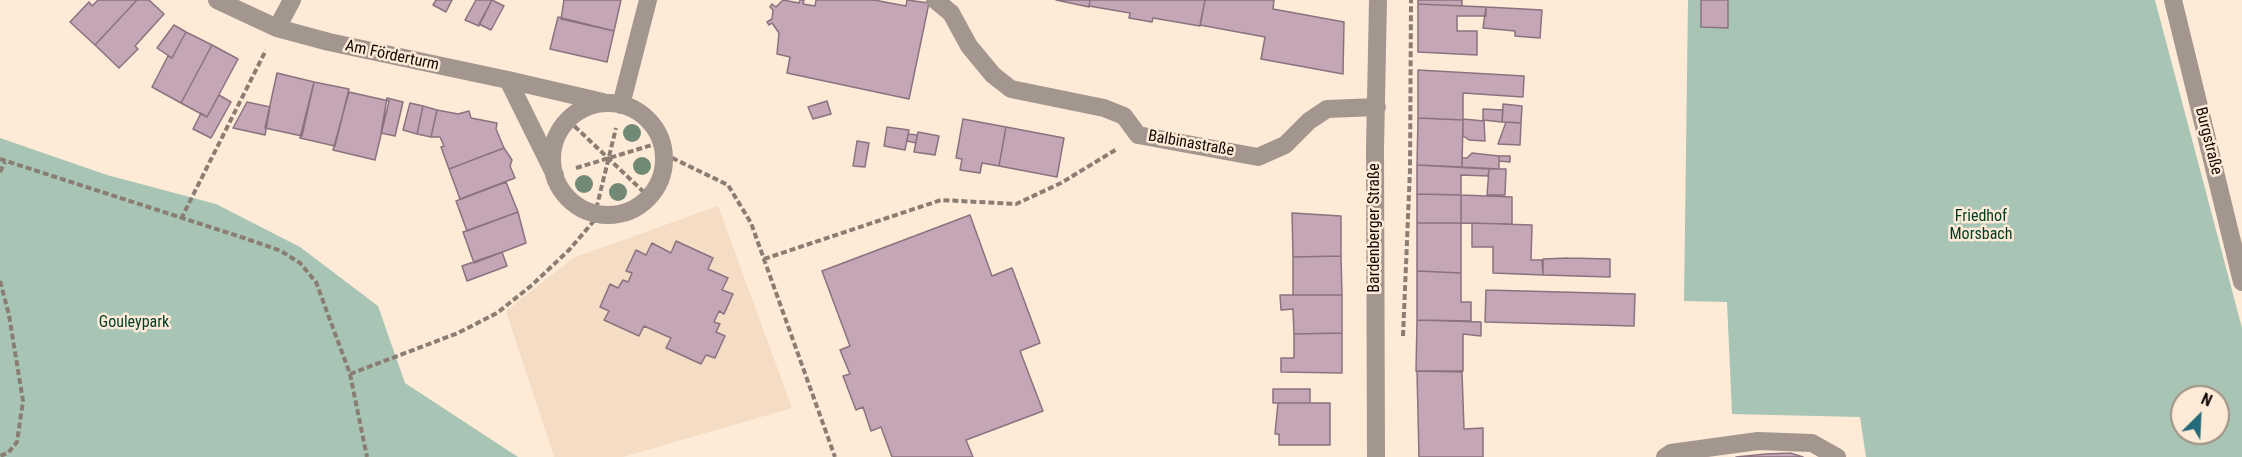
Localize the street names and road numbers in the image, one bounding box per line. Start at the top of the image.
street label: Am Förderturm [343,37,441,75]
street label: Burgstraße [2190,105,2226,177]
street label: Balbinastraße [1146,127,1236,161]
street label: Bardenberger Straße [1365,163,1385,293]

